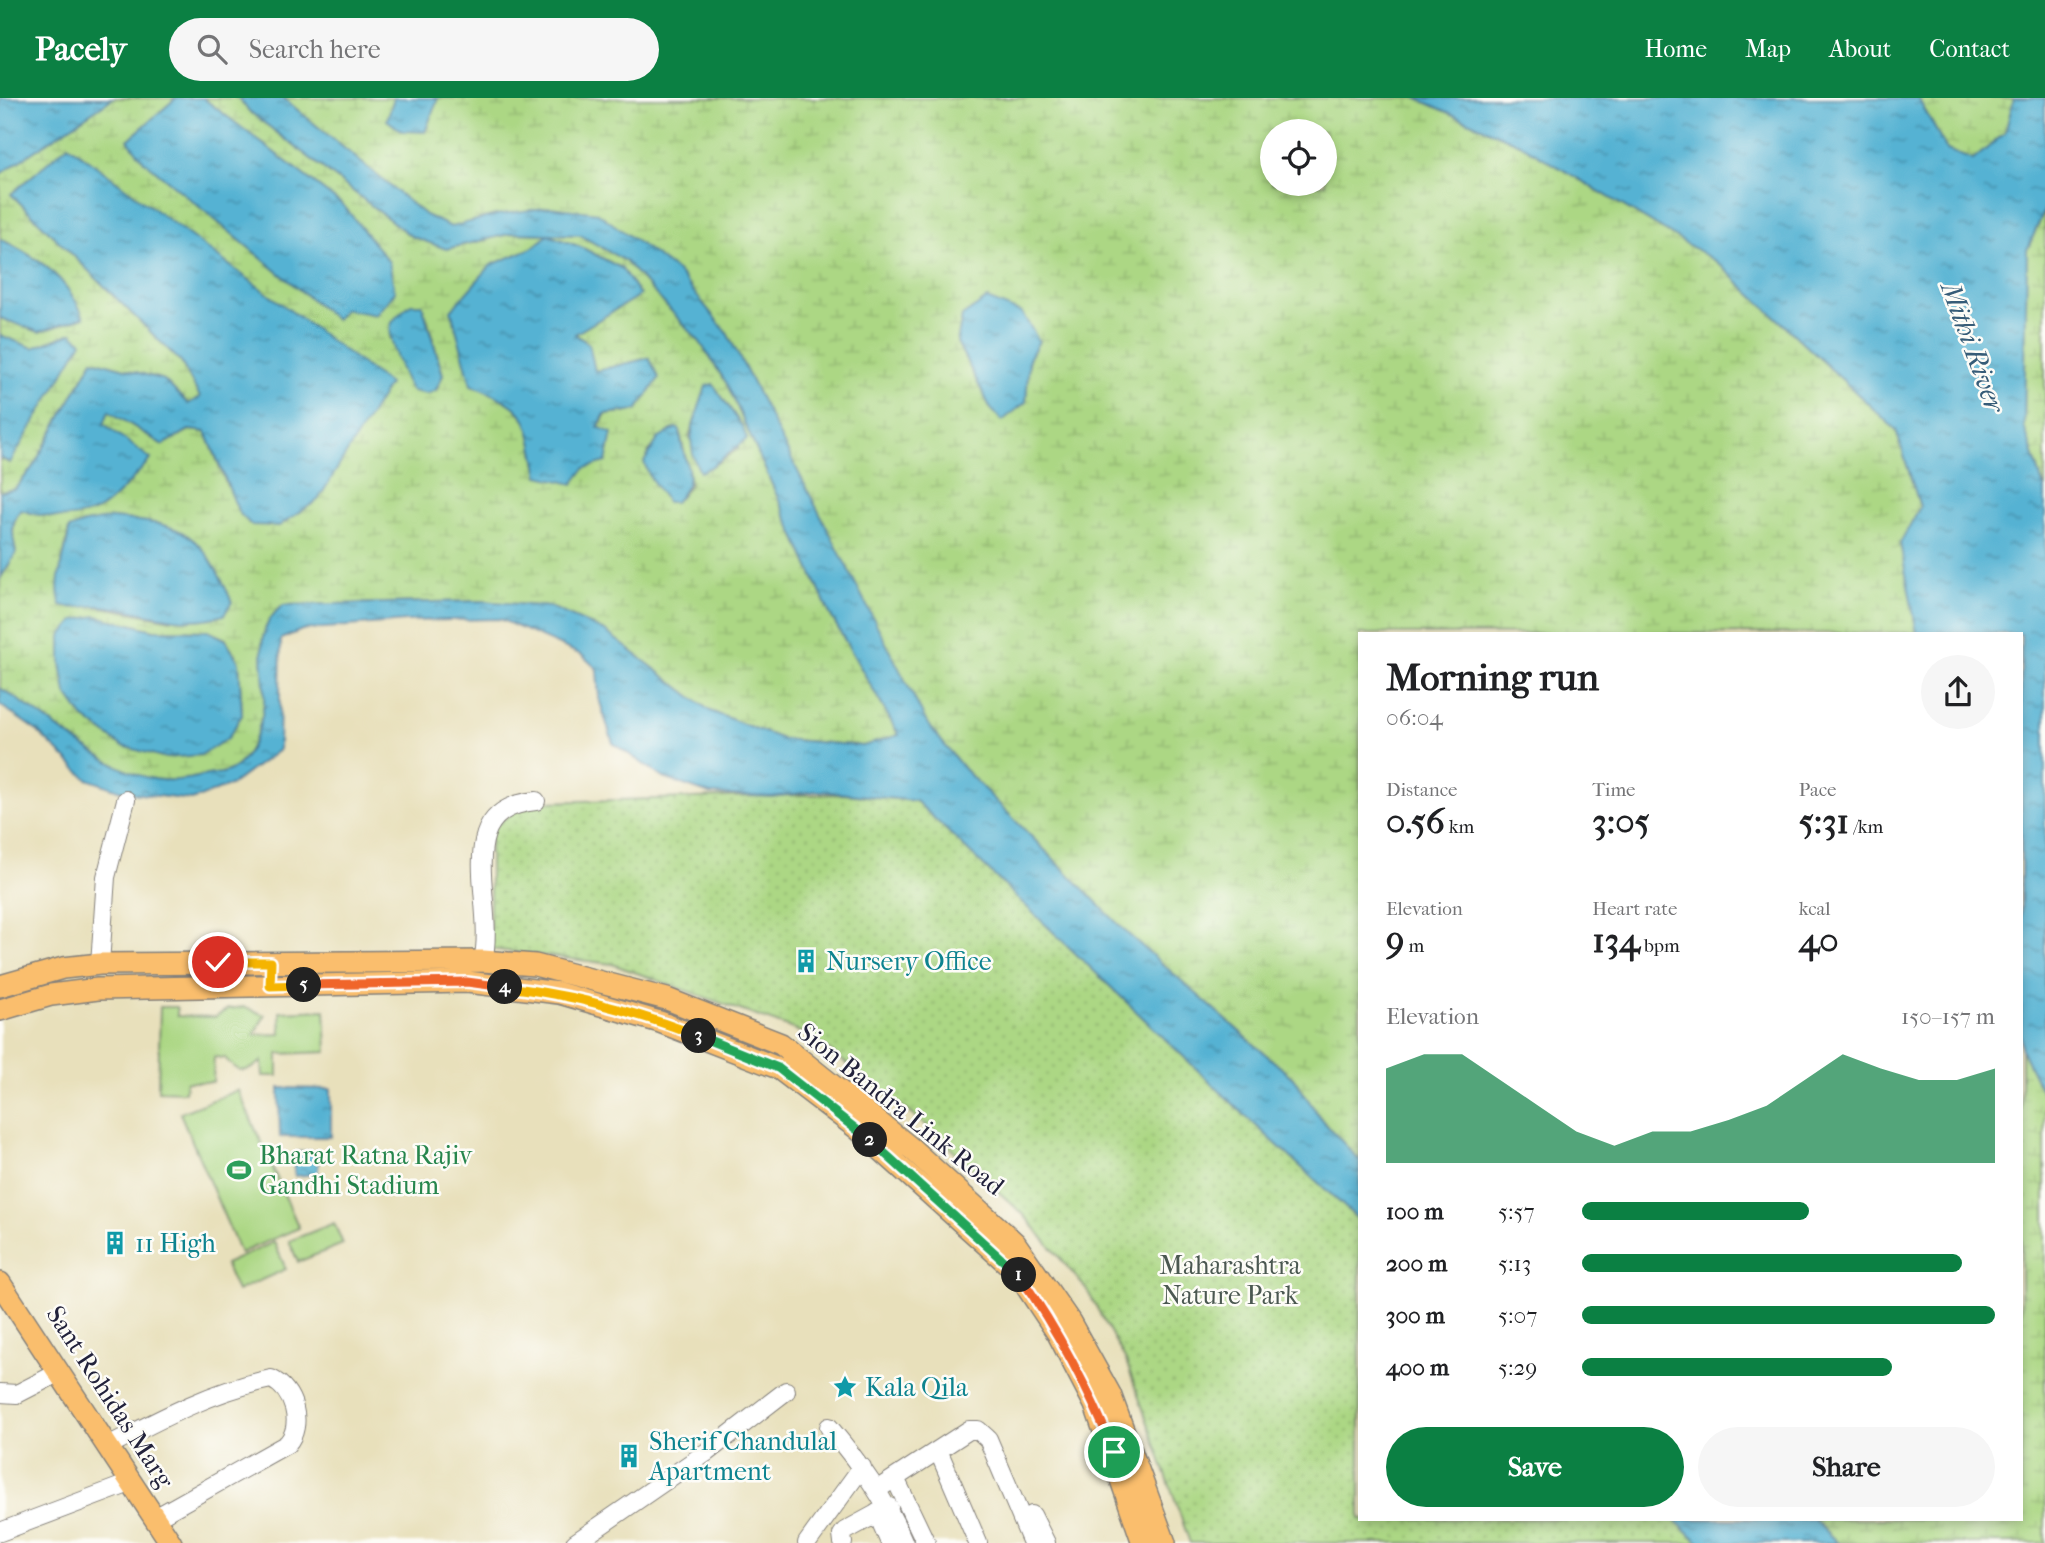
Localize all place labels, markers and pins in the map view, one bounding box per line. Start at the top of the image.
pin [188,932,248,992]
place label: Nursery Office [826,946,992,977]
building icon: Nursery Office [792,947,820,975]
pin: 5 [286,968,322,1002]
pin: 4 [488,970,522,1004]
pin: 3 [682,1018,716,1054]
pin: 2 [852,1122,888,1158]
place label: Bharat Ratna Rajiv Gandhi Stadium [259,1140,473,1201]
sports icon: Bharat Ratna Rajiv Gandhi Stadium [225,1156,253,1184]
place label: 11 High [135,1228,216,1259]
building icon: 11 High [101,1229,129,1257]
pin: 1 [1002,1258,1036,1292]
place label: Kala Qila [865,1372,969,1403]
place icon: Kala Qila [831,1373,859,1401]
pin [1084,1422,1144,1482]
place label: Sherif Chandulal Apartment [648,1426,837,1487]
building icon: Sherif Chandulal Apartment [615,1442,643,1470]

